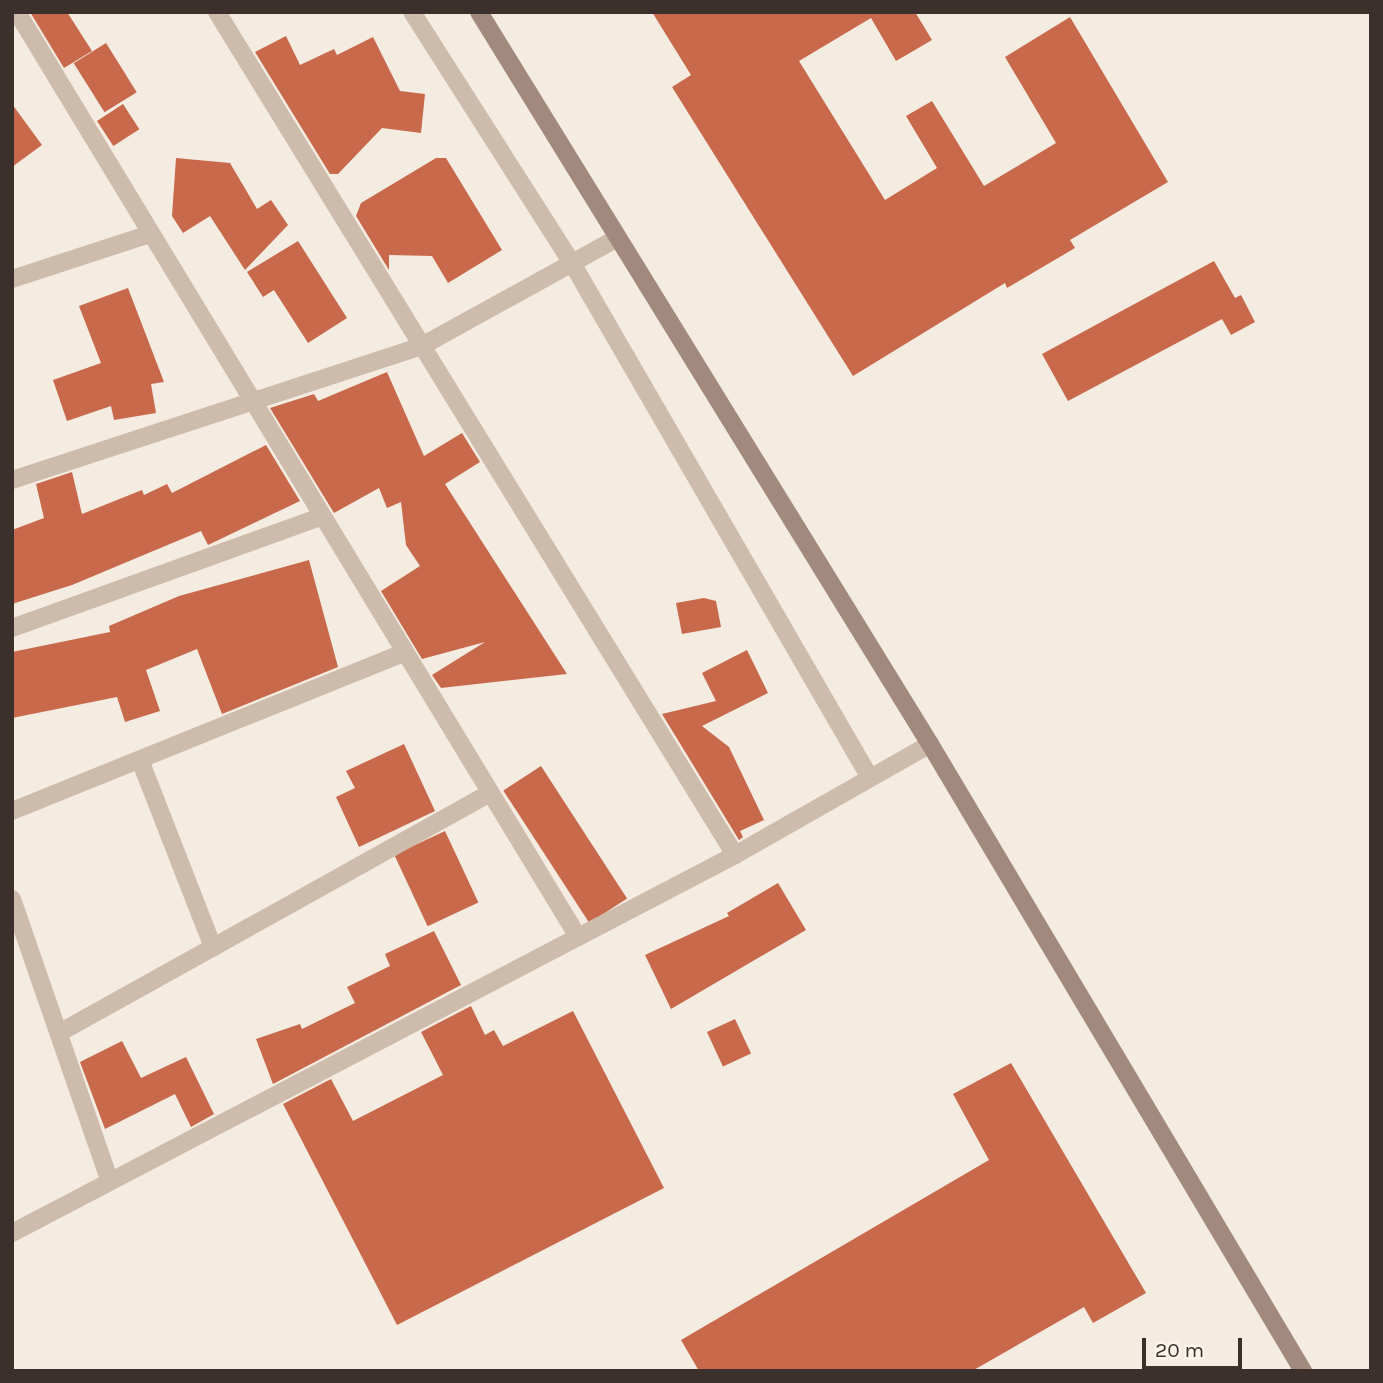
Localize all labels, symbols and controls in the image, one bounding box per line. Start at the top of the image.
scale bar [1145,1324,1245,1368]
text: 20 m [1155,1338,1204,1362]

